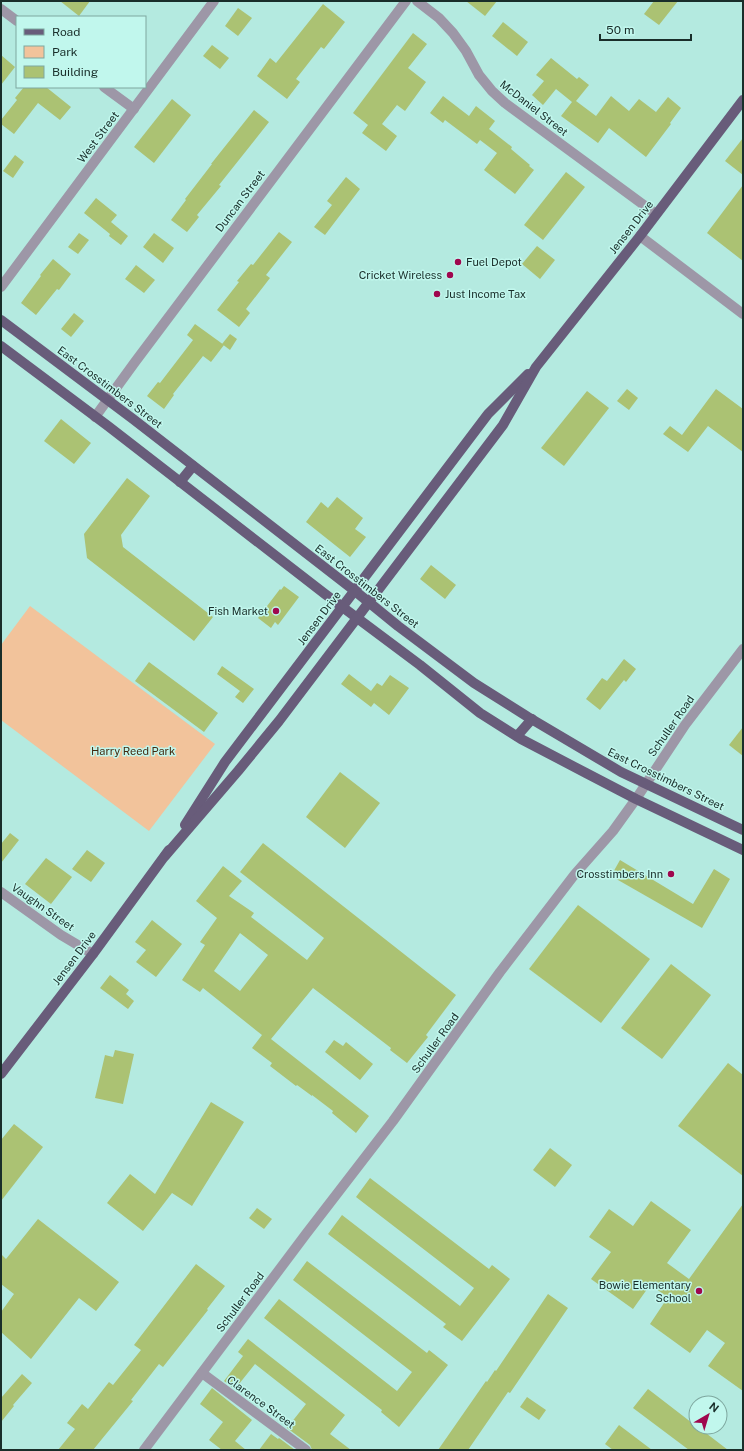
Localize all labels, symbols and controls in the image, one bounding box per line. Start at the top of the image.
legend [16,16,146,88]
scale bar [600,16,691,42]
text: 50 m [606,23,634,37]
text: Road [52,25,80,39]
text: Park [52,45,78,59]
text: Building [52,65,98,79]
street label: McDaniel Street [498,78,570,138]
street label: West Street [75,109,121,165]
street label: Duncan Street [213,168,267,234]
street label: Jensen Drive [607,198,655,256]
place label: Fuel Depot [466,256,522,268]
marker: Fuel Depot [453,257,463,267]
place label: Cricket Wireless [359,269,442,281]
marker: Cricket Wireless [445,270,455,280]
place label: Just Income Tax [445,288,526,300]
marker: Just Income Tax [432,289,442,299]
street label: East Crosstimbers Street [55,344,165,430]
street label: East Crosstimbers Street [313,542,421,630]
street label: Jensen Drive [295,589,343,647]
place label: Fish Market [208,605,268,617]
marker: Fish Market [271,606,281,616]
street label: Schuller Road [646,693,696,759]
park label: Harry Reed Park [91,745,175,757]
street label: East Crosstimbers Street [606,746,726,812]
place label: Crosstimbers Inn [576,868,663,880]
marker: Crosstimbers Inn [666,869,676,879]
street label: Vaughn Street [9,881,77,933]
street label: Jensen Drive [50,929,98,987]
street label: Schuller Road [409,1011,461,1075]
street label: Schuller Road [214,1270,266,1334]
place label: Bowie Elementary School [599,1279,691,1304]
marker: Bowie Elementary School [694,1286,704,1296]
street label: Clarence Street [225,1373,297,1431]
north arrow [688,1395,728,1435]
text: N [707,1400,721,1414]

